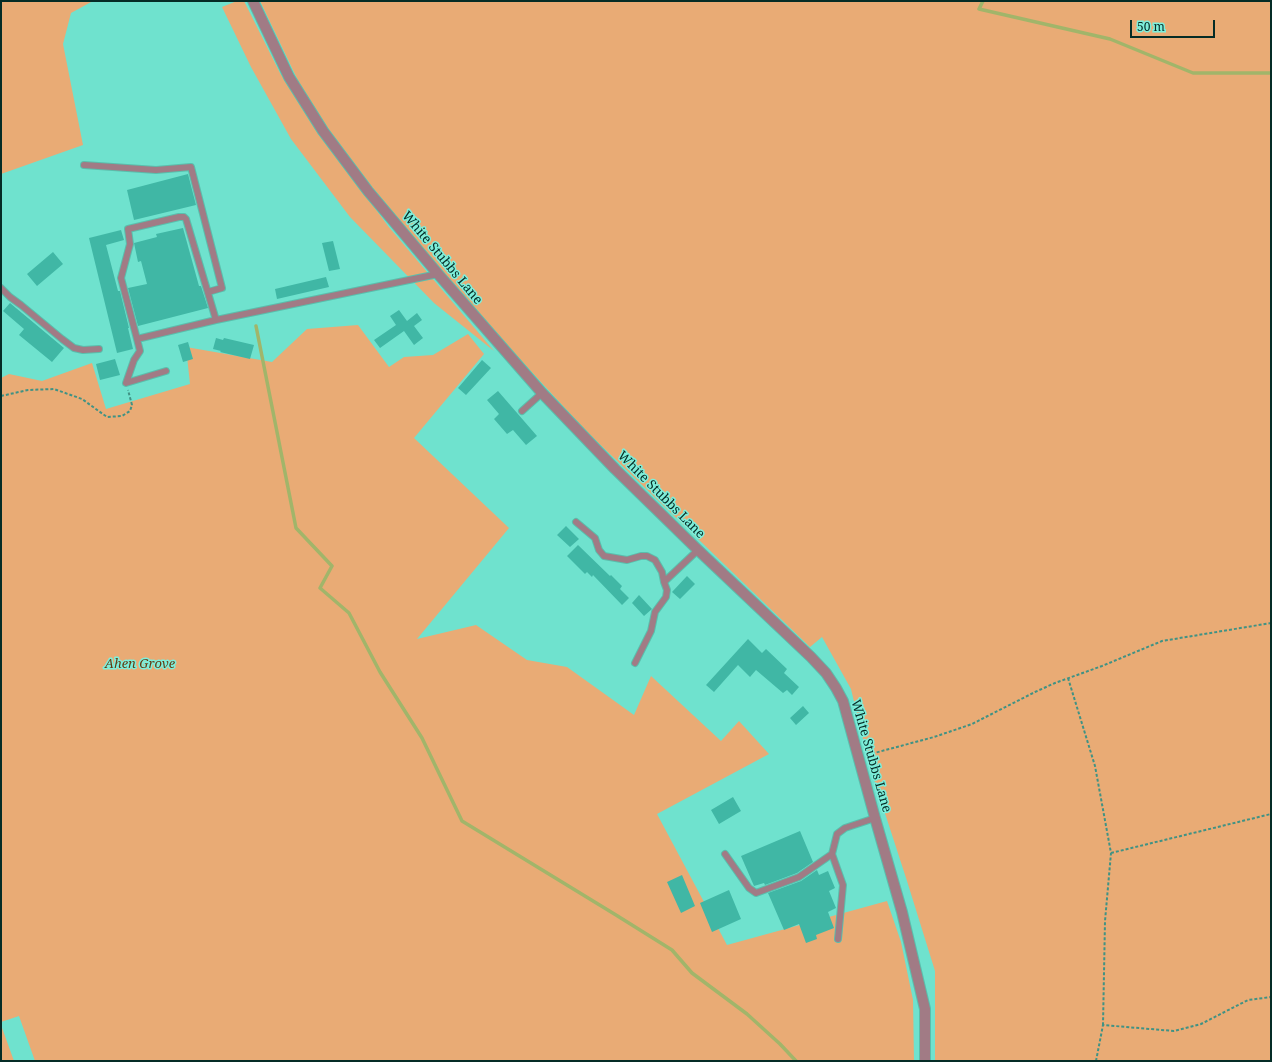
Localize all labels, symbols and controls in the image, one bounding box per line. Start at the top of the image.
scale bar [1132,12,1217,38]
text: 50 m [1137,18,1165,35]
street label: White Stubbs Lane [398,208,486,308]
street label: White Stubbs Lane [614,448,708,542]
park label: Ahen Grove [105,656,175,672]
street label: White Stubbs Lane [847,698,895,814]

